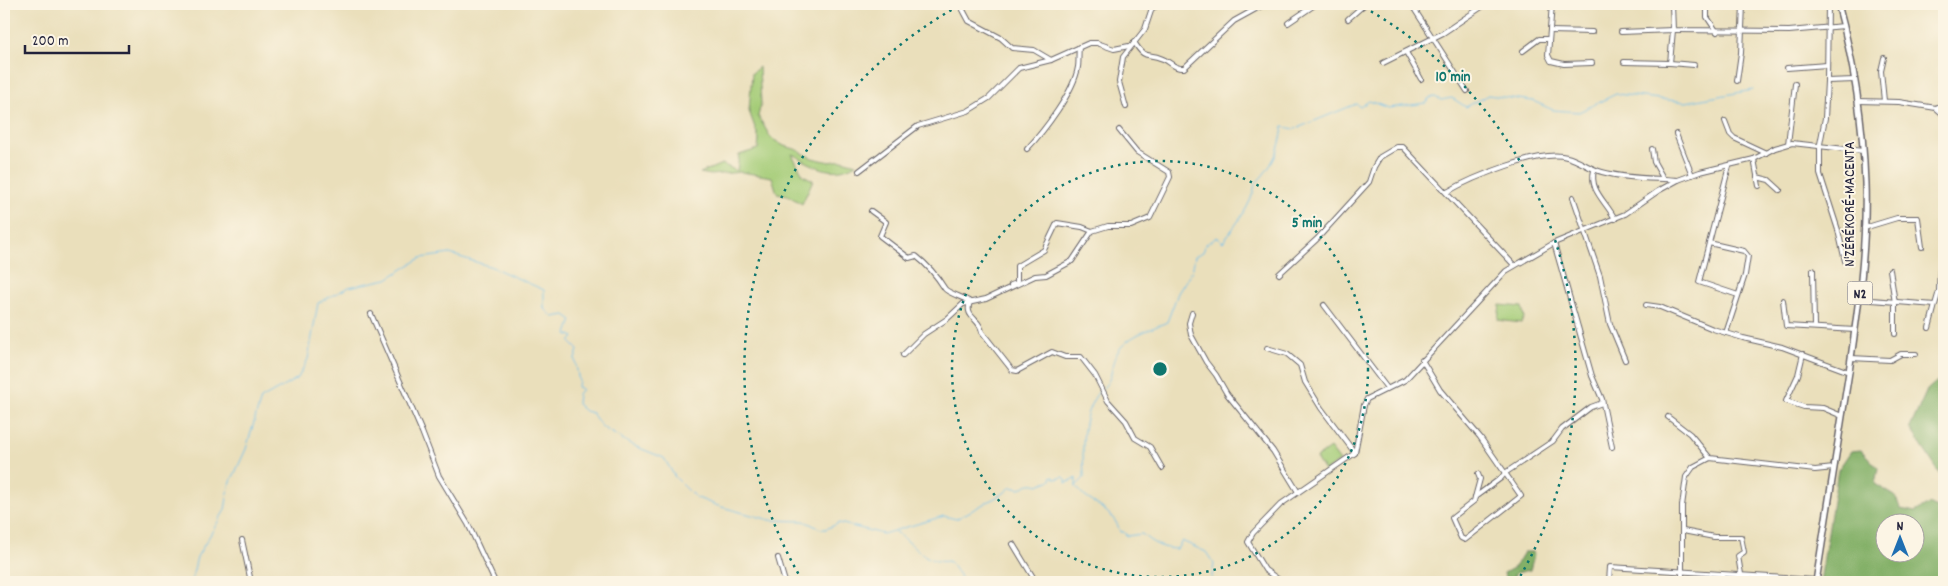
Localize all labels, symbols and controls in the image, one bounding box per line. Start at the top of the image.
scale bar [25,22,129,54]
text: 200 m [32,31,69,53]
text: 10 min [1436,67,1470,89]
street label: N'ZÉRÉKORÉ-MACENTA [1840,141,1862,267]
text: 5 min [1292,213,1322,235]
road number: N2 [1848,282,1872,304]
centre of rings [1151,360,1169,378]
north arrow [1876,514,1926,564]
text: N [1897,517,1904,537]

